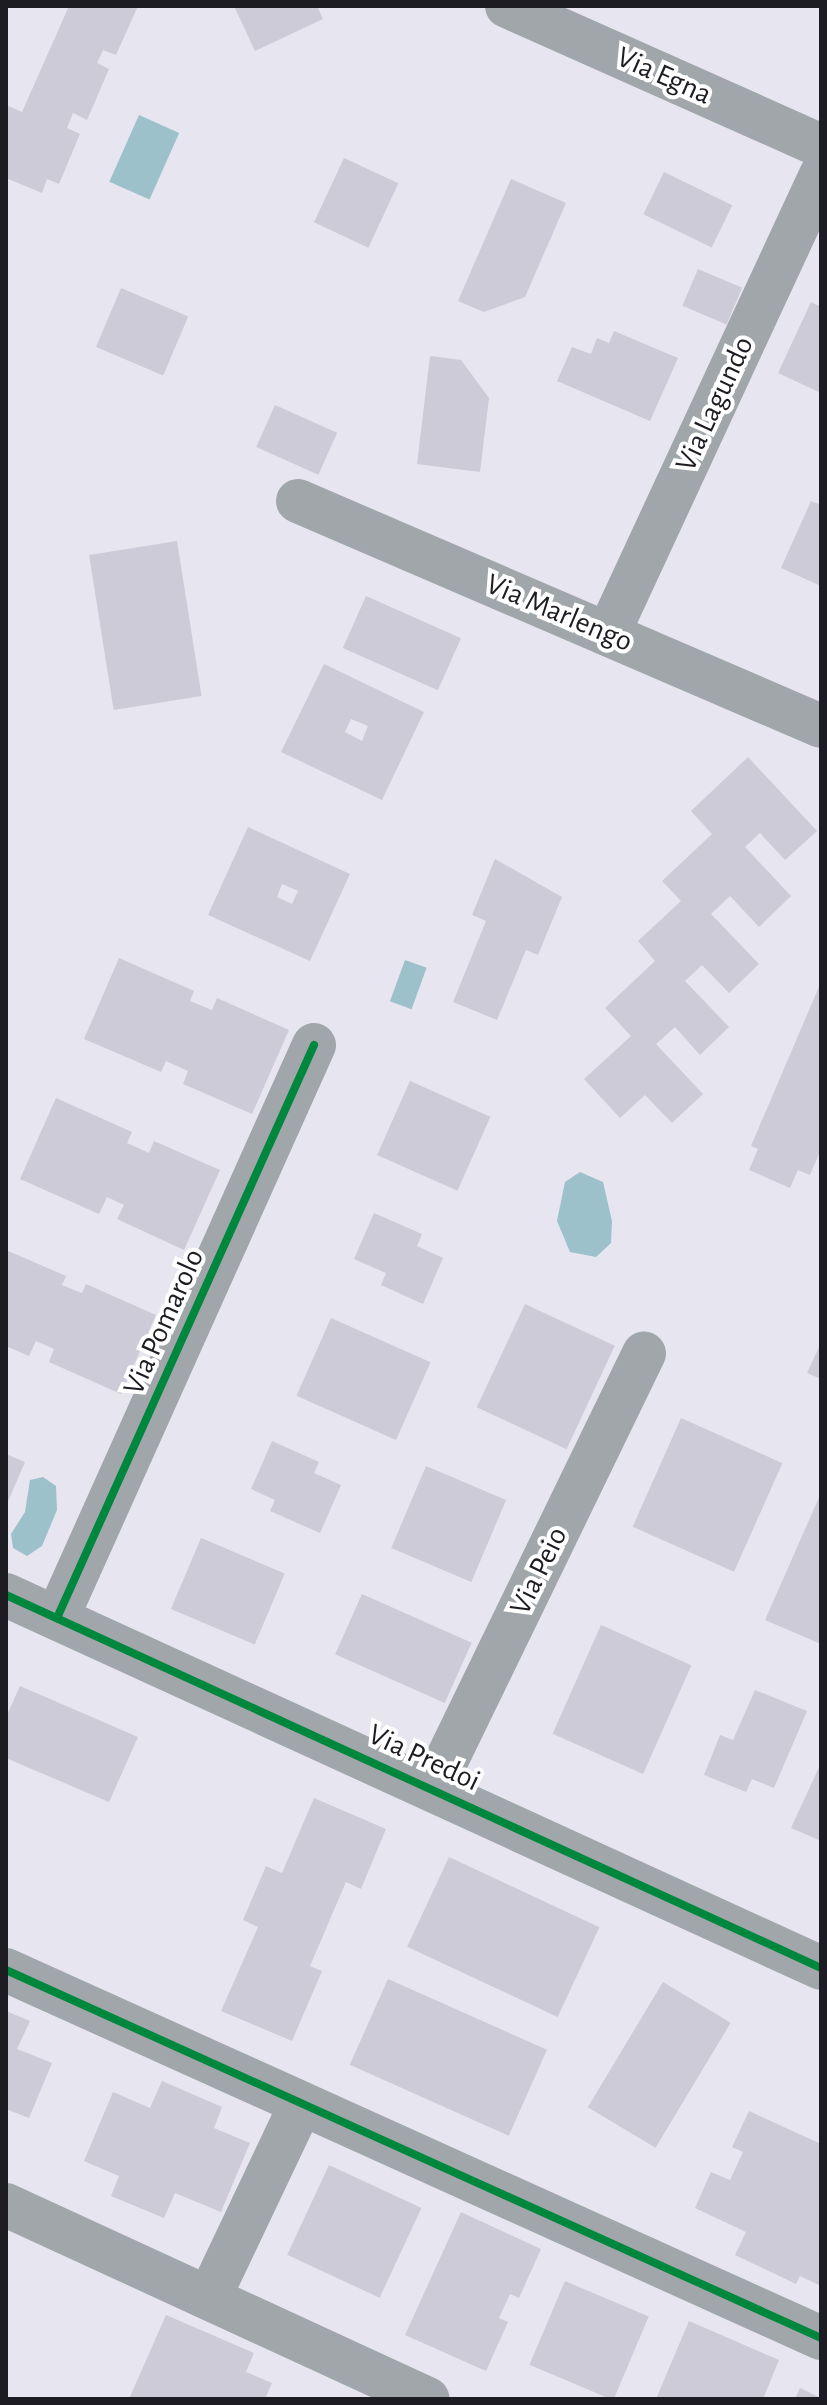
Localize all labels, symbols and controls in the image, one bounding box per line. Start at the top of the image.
street label: Via Egna [611,39,717,113]
street label: Via Lagundo [668,331,762,477]
street label: Via Marlengo [480,566,638,660]
street label: Via Pomarolo [116,1243,212,1401]
street label: Via Peio [502,1521,576,1621]
street label: Via Predoi [362,1717,486,1799]

